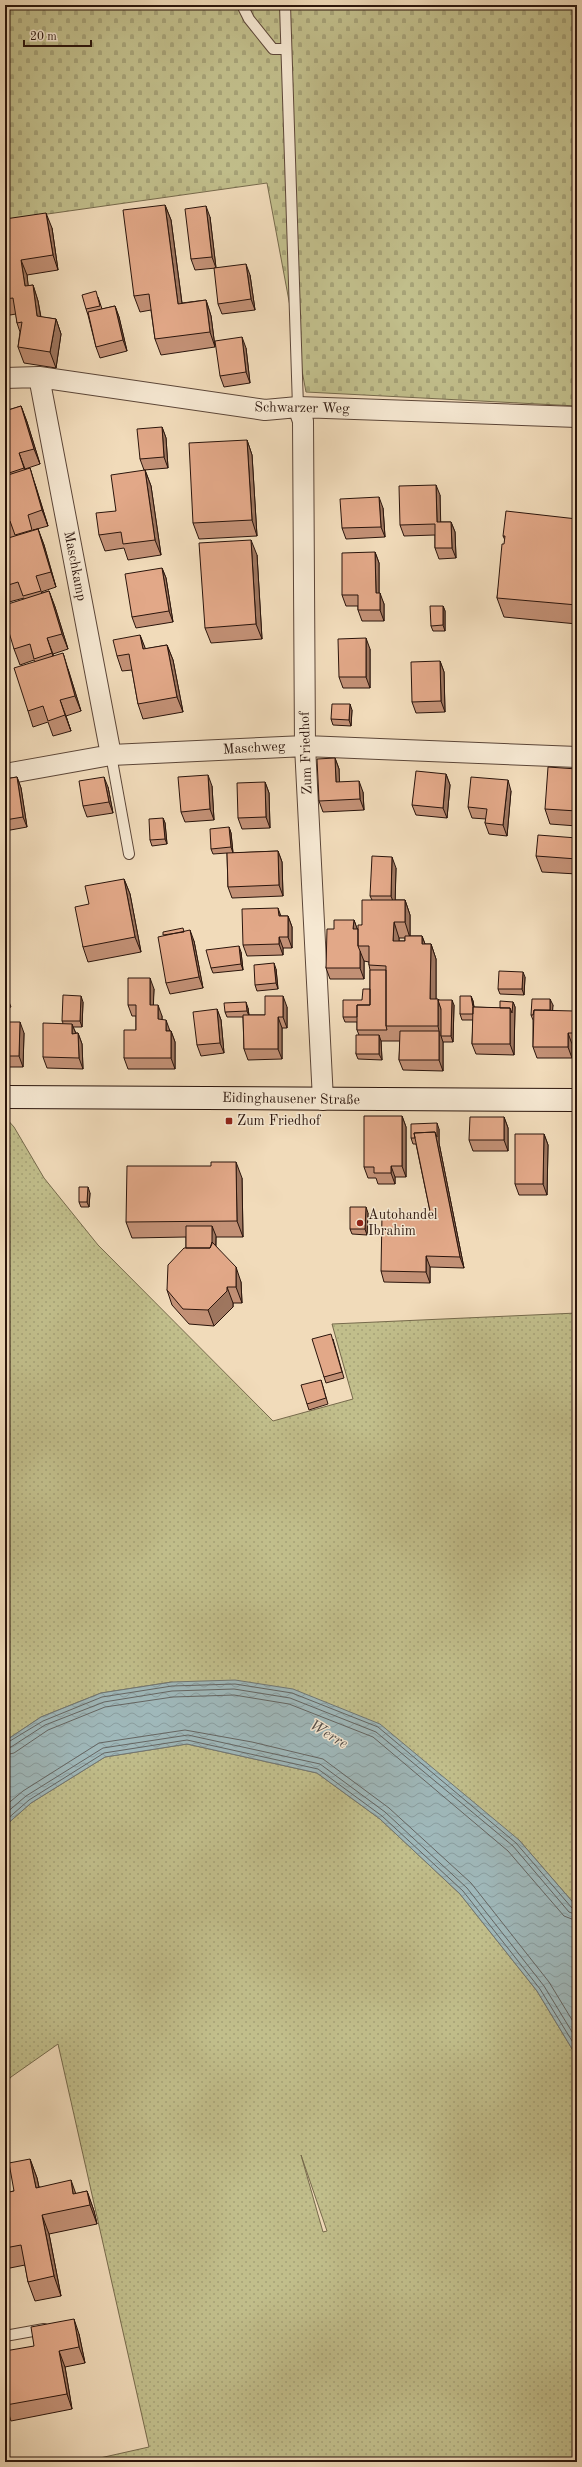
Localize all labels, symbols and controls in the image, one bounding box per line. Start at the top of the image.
scale bar [24,22,91,48]
text: 20 m [30,31,57,43]
street label: Schwarzer Weg [254,400,350,416]
street label: Maschkamp [61,530,89,602]
street label: Zum Friedhof [297,710,314,795]
street label: Maschweg [222,739,286,757]
street label: Eidinghausener Straße [222,1091,360,1107]
place label: Zum Friedhof [237,1114,322,1128]
marker: Zum Friedhof [224,1116,234,1126]
place label: Autohandel Ibrahim [368,1208,438,1238]
marker: Autohandel Ibrahim [355,1218,365,1228]
water label: Werre [306,1718,350,1752]

